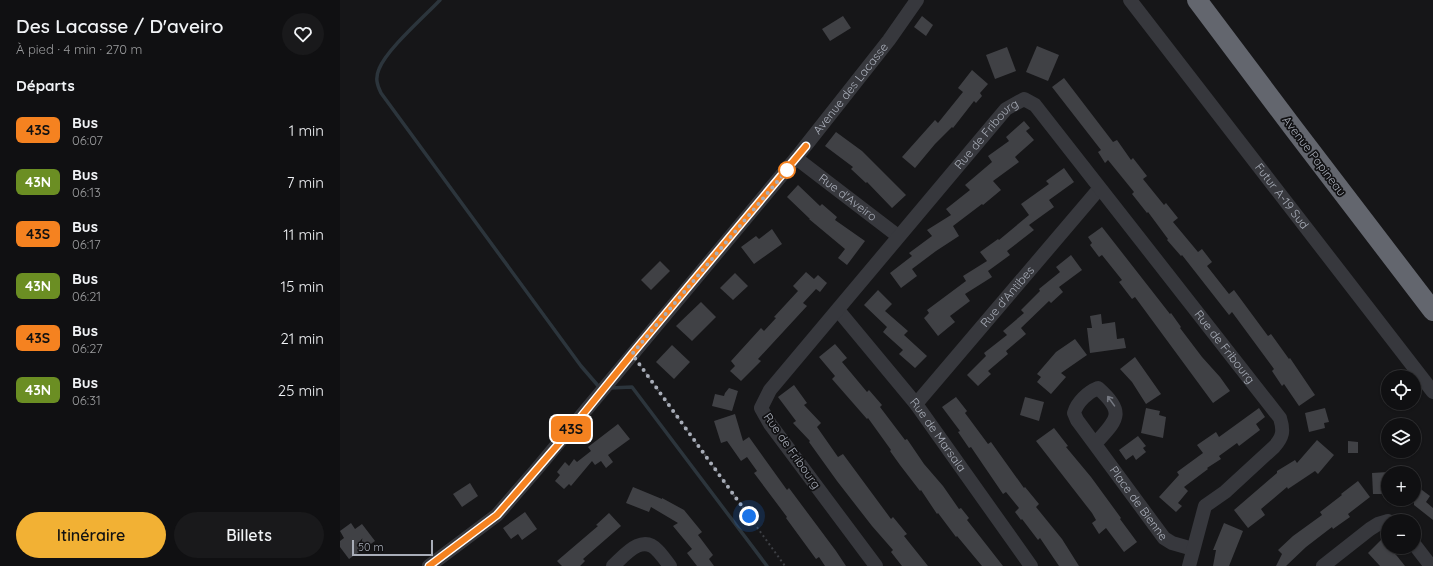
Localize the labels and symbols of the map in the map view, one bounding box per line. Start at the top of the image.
street label: Avenue des Lacasse [810,39,891,137]
street label: Rue de Fribourg [951,96,1021,172]
street label: Avenue Papineau [1279,113,1349,199]
street label: Futur A-19 Sud [1252,160,1312,232]
unlabelled marker [778,161,796,179]
street label: Rue d'Aveiro [816,170,880,224]
street label: Rue d'Antibes [977,262,1037,330]
street label: Rue de Fribourg [1191,307,1258,386]
street label: Rue de Marsala [907,395,970,474]
one-way arrow [1106,395,1115,406]
street label: Rue de Fribourg [761,410,824,492]
line badge: 43S [548,416,594,442]
street label: Place de Bienne [1106,463,1171,543]
your location [739,506,759,526]
scale bar [352,538,433,557]

